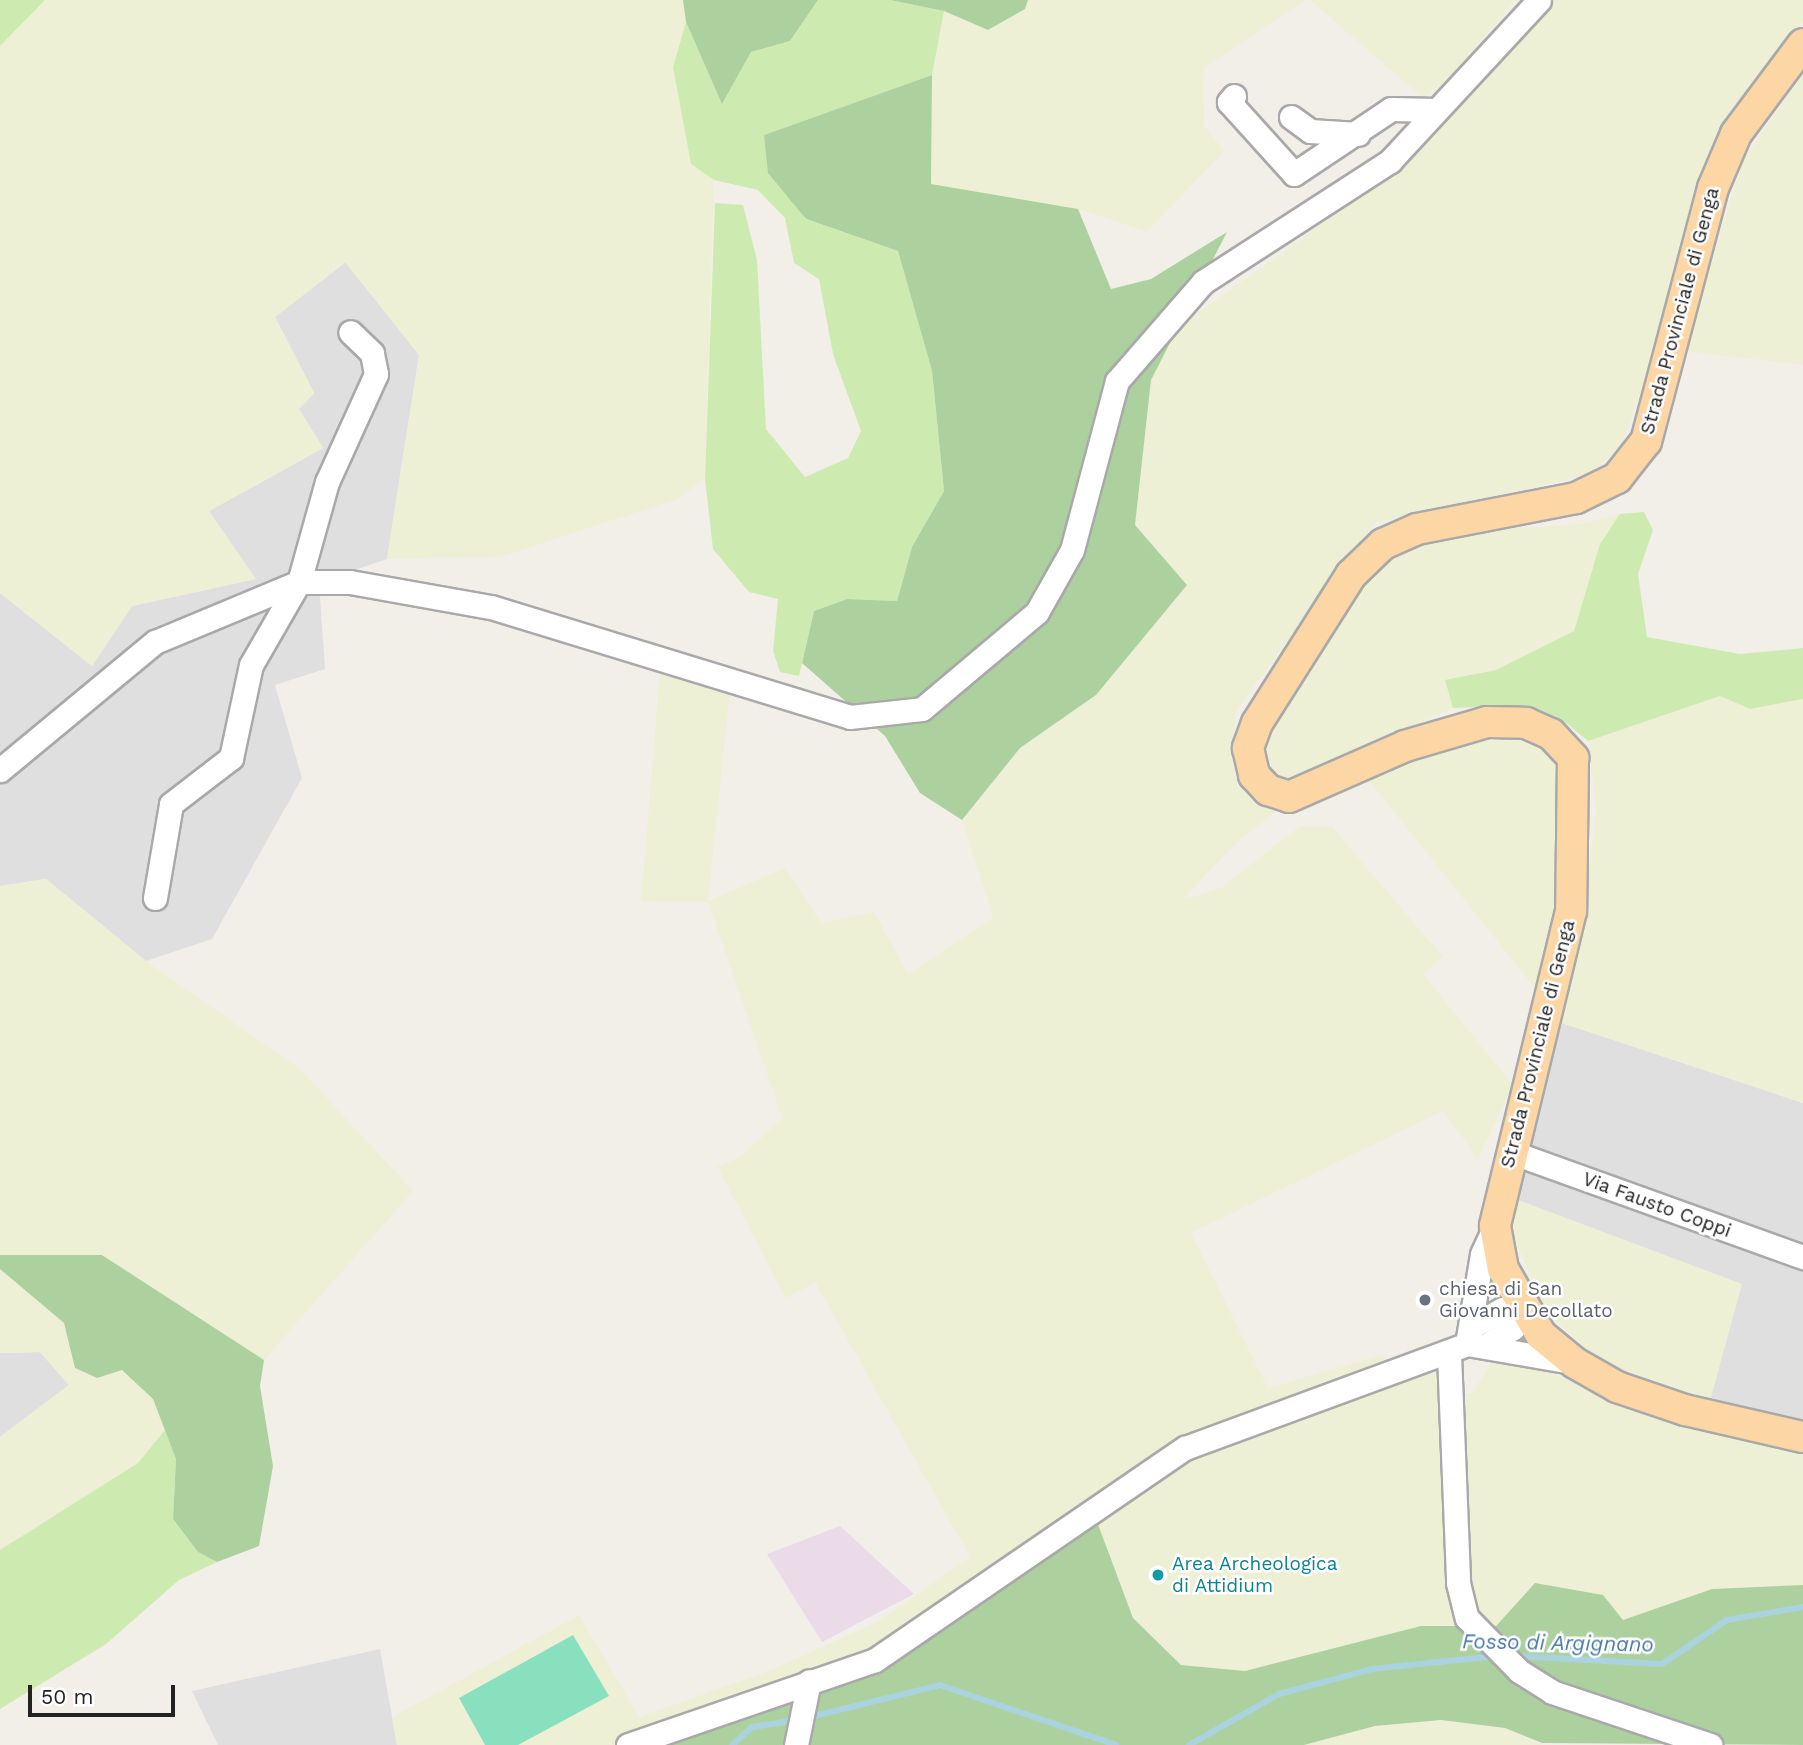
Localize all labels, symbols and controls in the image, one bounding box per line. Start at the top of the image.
street label: Strada Provinciale di Genga [1636,185,1724,437]
street label: Strada Provinciale di Genga [1496,917,1580,1171]
street label: Via Fausto Coppi [1579,1167,1735,1243]
place label: chiesa di San Giovanni Decollato [1439,1278,1613,1322]
marker: chiesa di San Giovanni Decollato [1417,1292,1433,1308]
place label: Area Archeologica di Attidium [1172,1553,1339,1597]
marker: Area Archeologica di Attidium [1150,1567,1166,1583]
water label: Fosso di Argignano [1461,1629,1655,1657]
scale bar [32,1672,178,1716]
text: 50 m [41,1684,93,1709]

